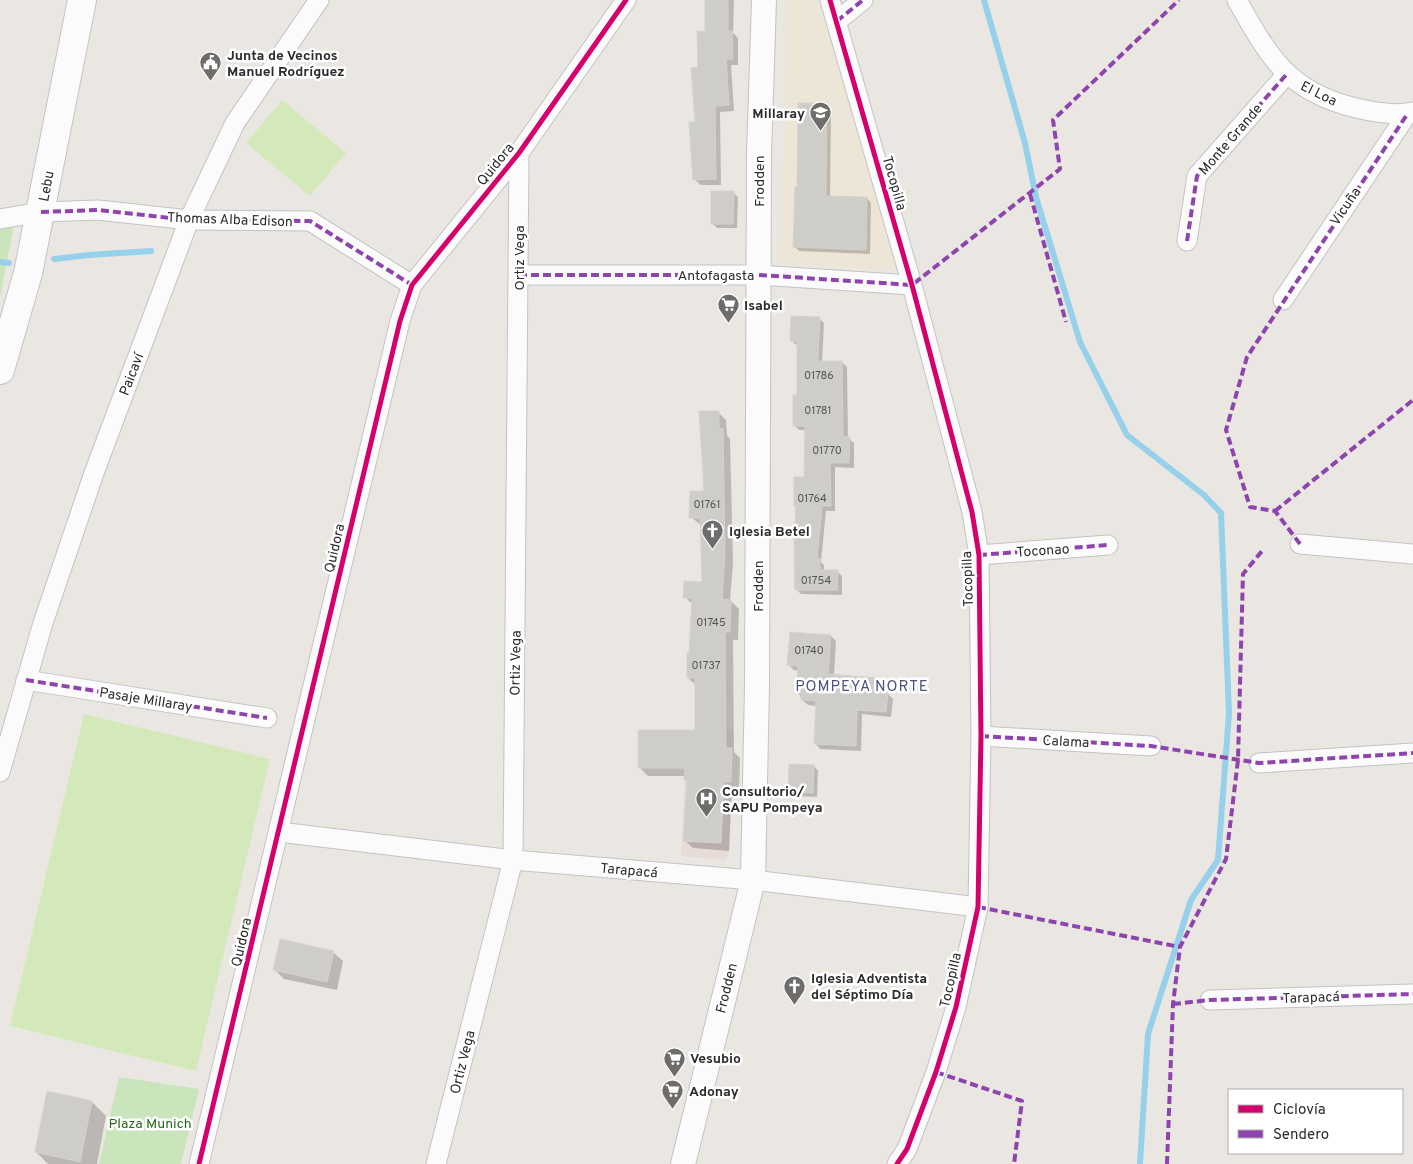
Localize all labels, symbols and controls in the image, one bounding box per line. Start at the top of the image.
place label: Junta de Vecinos Manuel Rodríguez [227,48,345,81]
public building icon: Junta de Vecinos Manuel Rodríguez [199,51,223,82]
street label: El Loa [1297,78,1339,110]
school or university icon: Millaray [809,101,833,132]
street label: Monte Grande [1196,101,1267,179]
place label: Millaray [752,106,805,123]
street label: Quidora [474,140,518,190]
street label: Tocopilla [878,154,909,213]
street label: Frodden [752,155,769,207]
street label: Lebu [36,169,59,203]
street label: Vicuña [1327,184,1365,229]
street label: Thomas Alba Edison [167,210,293,231]
street label: Ortiz Vega [512,225,529,291]
street label: Antofagasta [678,268,754,285]
supermarket icon: Isabel [716,293,740,324]
place label: Isabel [744,298,783,315]
street label: Paicaví [117,349,149,398]
house number: 01786 [804,369,834,383]
house number: 01781 [804,404,832,418]
house number: 01770 [812,444,842,458]
house number: 01764 [797,492,827,506]
house number: 01761 [694,498,720,512]
church icon: Iglesia Betel [701,519,725,550]
street label: Quidora [322,522,349,575]
place label: Iglesia Betel [729,524,810,541]
street label: Toconao [1016,541,1070,562]
street label: Tocopilla [959,551,978,607]
street label: Frodden [751,560,768,612]
house number: 01754 [801,574,832,588]
house number: 01745 [696,616,726,630]
street label: Ortiz Vega [507,630,526,696]
house number: 01740 [794,644,824,658]
house number: 01737 [692,659,721,673]
district label: POMPEYA NORTE [795,678,929,697]
street label: Pasaje Millaray [98,685,194,716]
street label: Calama [1042,733,1090,752]
place label: Consultorio/ SAPU Pompeya [722,784,823,817]
hospital icon: Consultorio/ SAPU Pompeya [694,787,718,818]
street label: Tarapacá [599,861,658,882]
street label: Quidora [229,916,256,969]
street label: Tocopilla [937,951,966,1010]
street label: Frodden [713,961,742,1015]
place label: Iglesia Adventista del Séptimo Día [811,971,927,1004]
church icon: Iglesia Adventista del Séptimo Día [783,974,807,1005]
street label: Tarapacá [1282,989,1340,1008]
street label: Ortiz Vega [447,1029,480,1096]
supermarket icon: Vesubio [662,1046,686,1077]
place label: Vesubio [690,1051,741,1068]
supermarket icon: Adonay [661,1079,685,1110]
place label: Adonay [689,1084,739,1101]
legend [1228,1089,1403,1154]
text: Ciclovía [1273,1101,1326,1120]
park label: Plaza Munich [108,1116,192,1133]
text: Sendero [1273,1126,1329,1145]

